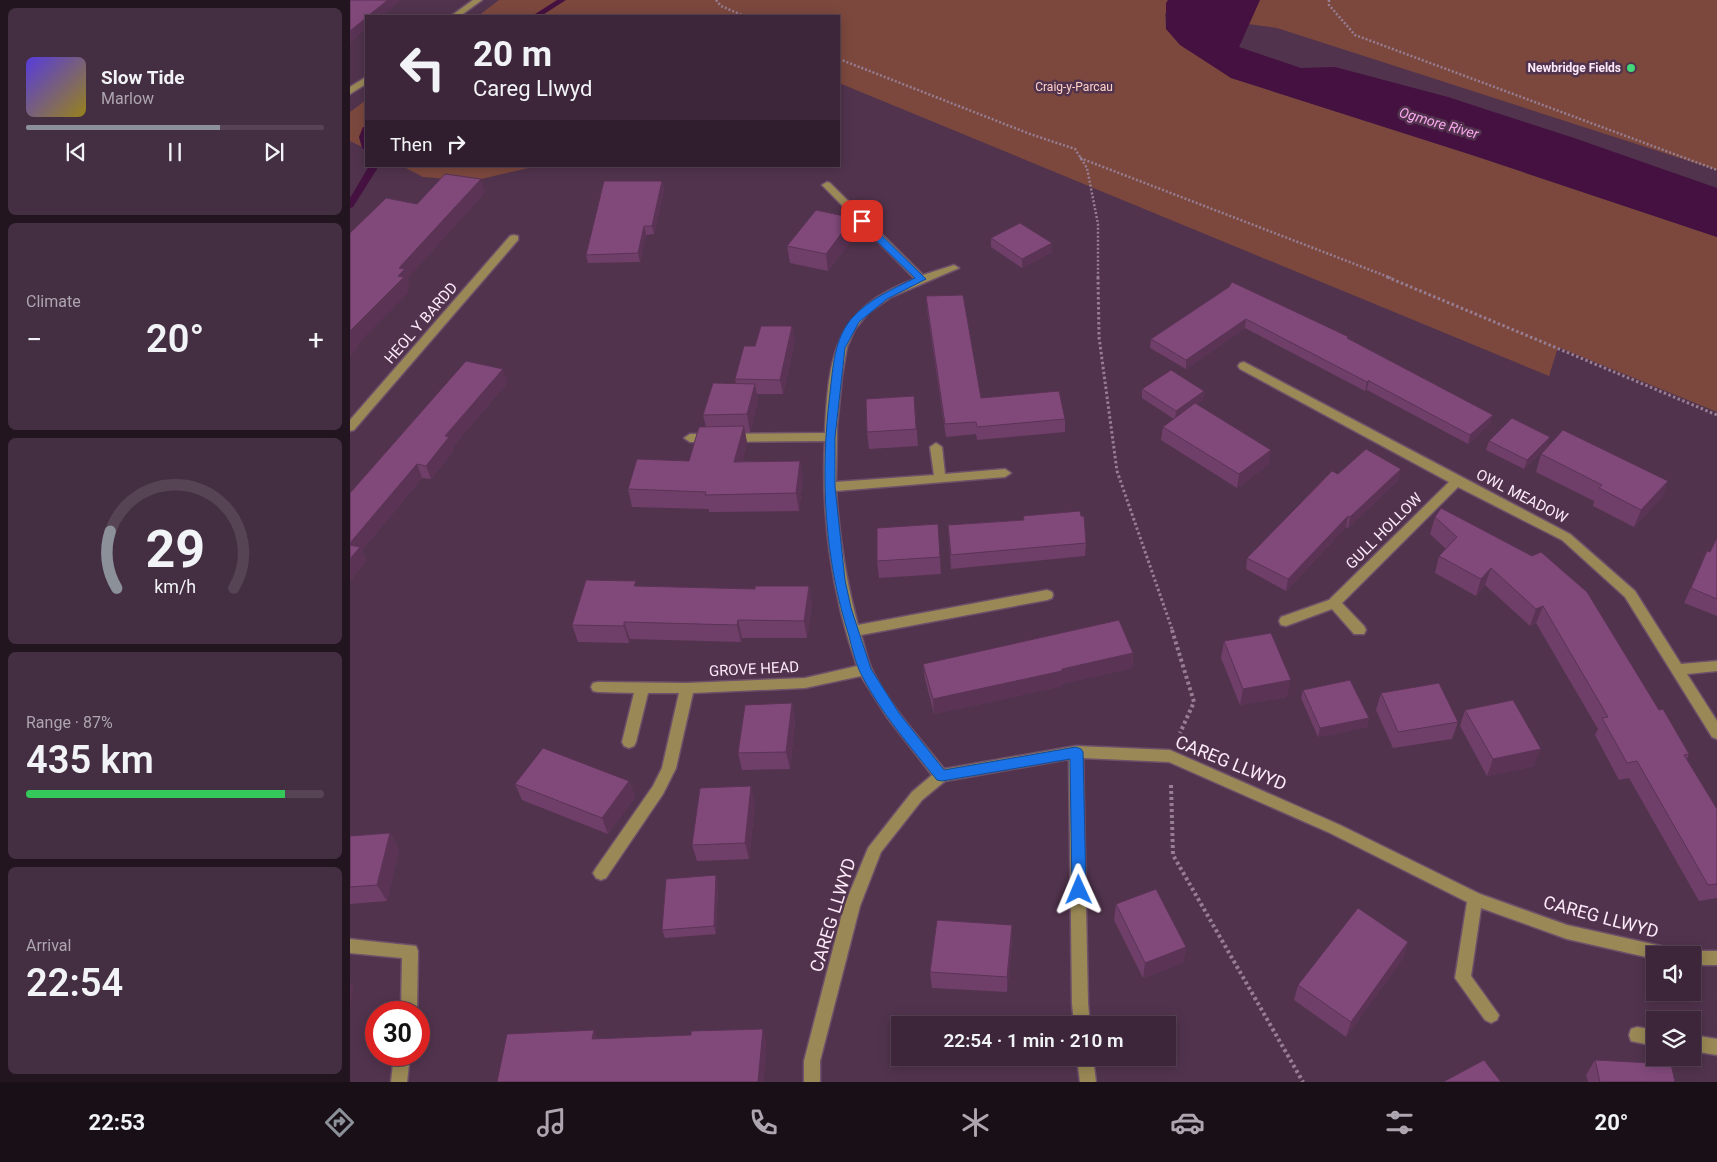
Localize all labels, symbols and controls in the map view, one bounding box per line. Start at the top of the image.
text: 20 m [473,34,552,75]
icon: left [390,35,455,100]
place label: Newbridge Fields [1528,61,1621,75]
marker: Newbridge Fields [1625,62,1637,74]
text: Slow Tide [101,66,184,89]
text: Careg Llwyd [473,76,592,101]
park label: Craig-y-Parcau [1035,80,1113,94]
text: Marlow [101,89,154,108]
water label: Ogmore River [1398,104,1481,142]
icon: right [442,130,470,158]
text: Then [390,133,432,156]
icon: previous [62,138,90,166]
icon: pause [161,138,189,166]
icon: next [260,138,288,166]
pin [841,200,883,242]
icon: arrive [848,207,876,235]
street label: HEOL Y BARDD [381,279,461,367]
text: Climate [26,292,81,311]
text: 20° [146,317,204,361]
text: − [26,323,42,356]
text: + [308,323,324,356]
street label: OWL MEADOW [1473,465,1571,527]
street label: GULL HOLLOW [1342,489,1426,573]
text: 29 [145,519,205,580]
text: km/h [154,576,196,597]
street label: GROVE HEAD [708,658,800,680]
text: Range · 87% [26,713,113,732]
street label: CAREG LLWYD [1172,731,1290,794]
text: 435 km [26,738,154,782]
street label: CAREG LLWYD [805,855,860,974]
position arrow [1052,863,1104,915]
street label: CAREG LLWYD [1541,891,1661,942]
text: Arrival [26,936,71,955]
map controls [1646,946,1701,1066]
button: sound [1646,946,1701,1001]
text: 22:54 [26,961,123,1005]
speed limit sign: 30 [365,1001,430,1066]
button: layers [1646,1011,1701,1066]
text: 22:54 · 1 min · 210 m [943,1029,1124,1052]
icon: directions [322,1105,357,1140]
icon: music [534,1105,569,1140]
icon: phone [746,1105,781,1140]
icon: climate [958,1105,993,1140]
icon: car [1170,1105,1205,1140]
icon: filters [1382,1105,1417,1140]
text: 22:53 [89,1110,145,1135]
text: 20° [1595,1110,1628,1135]

